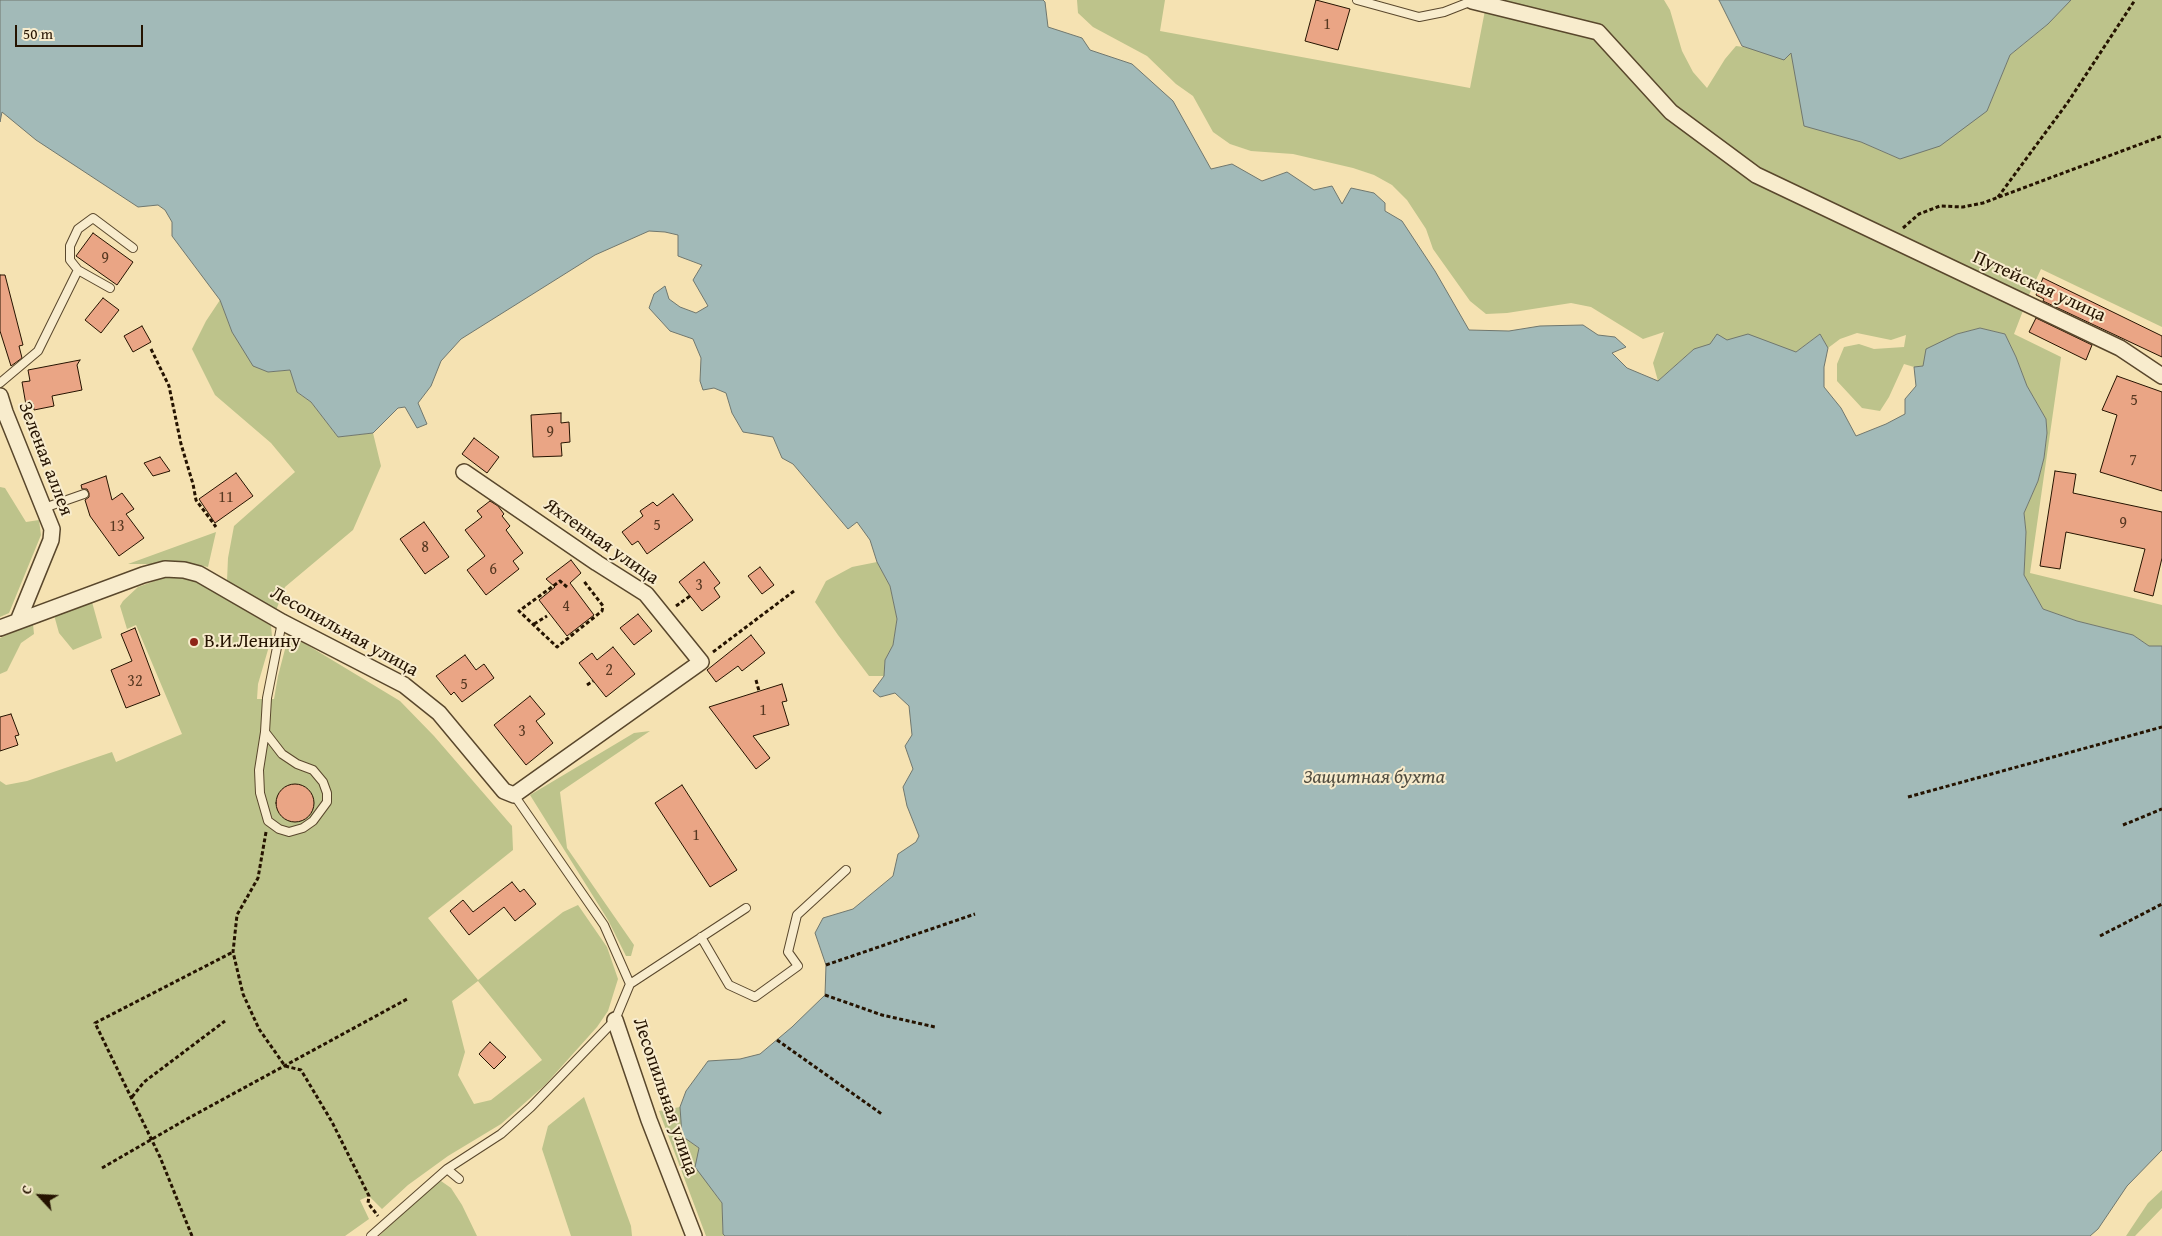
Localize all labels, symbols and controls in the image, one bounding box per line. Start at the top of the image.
scale bar [18,15,145,47]
house number: 1 [1323,15,1331,35]
text: 50 m [23,23,53,44]
street label: Путейская улица [1969,246,2109,328]
house number: 9 [101,249,109,269]
house number: 5 [2130,391,2138,411]
street label: Зеленая аллея [13,399,77,519]
house number: 9 [546,423,554,443]
house number: 7 [2129,451,2137,471]
house number: 11 [218,488,234,508]
street label: Яхтенная улица [539,494,663,590]
house number: 9 [2119,514,2127,534]
house number: 5 [653,516,661,536]
house number: 13 [109,517,125,537]
house number: 8 [421,538,429,558]
house number: 6 [489,560,497,580]
house number: 3 [695,576,703,596]
street label: Лесопильная улица [266,582,422,682]
house number: 4 [562,597,570,617]
place label: В.И.Ленину [204,631,301,653]
marker: В.И.Ленину [188,636,200,648]
house number: 2 [605,661,613,681]
house number: 32 [127,672,143,692]
house number: 5 [460,675,468,695]
house number: 1 [759,701,767,721]
house number: 3 [518,722,526,742]
water label: Защитная бухта [1303,766,1445,790]
house number: 1 [692,826,700,846]
street label: Лесопильная улица [627,1015,703,1179]
north arrow [15,1171,65,1221]
text: С [16,1182,37,1197]

